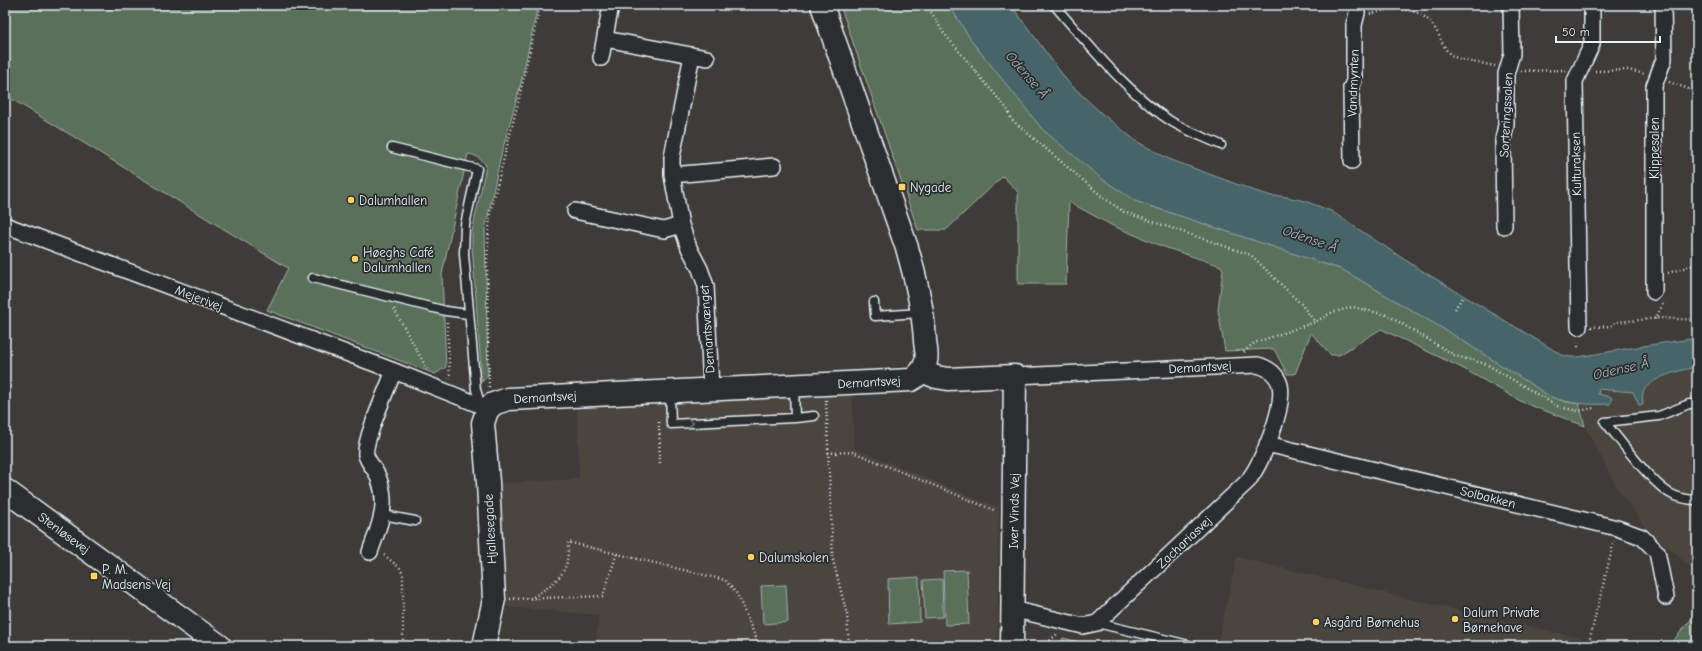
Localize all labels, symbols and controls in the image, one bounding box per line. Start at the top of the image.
scale bar [1556,18,1660,44]
text: 50 m [1562,25,1590,39]
water label: Odense Å [1002,48,1052,102]
street label: Vandmynten [1344,49,1362,117]
street label: Sorteringssalen [1496,72,1516,158]
street label: Klippesalen [1647,117,1662,179]
street label: Kulturaksen [1568,132,1584,196]
place label: Nygade [910,180,952,195]
marker: Nygade [897,182,907,192]
place label: Dalumhallen [359,193,427,208]
marker: Dalumhallen [346,195,356,205]
water label: Odense Å [1280,222,1340,256]
place label: Høeghs Café Dalumhallen [363,245,434,275]
marker: Høeghs Café Dalumhallen [350,254,360,264]
street label: Mejerivej [173,282,225,314]
street label: Demantsvænget [696,283,718,374]
water label: Odense Å [1591,354,1651,384]
street label: Demantsvej [1168,358,1232,376]
street label: Demantsvej [837,373,901,391]
street label: Demantsvej [513,388,577,406]
one-way arrow [688,419,694,428]
street label: Iver Vinds Vej [1006,473,1022,549]
street label: Solbakken [1459,483,1517,511]
street label: Hjallesegade [481,493,499,564]
street label: Stenløsevej [35,509,93,557]
street label: Zachariasvej [1154,513,1214,571]
place label: Dalumskolen [759,550,829,565]
marker: Dalumskolen [746,552,756,562]
place label: P. M. Madsens Vej [102,562,171,592]
marker: P. M. Madsens Vej [89,571,99,581]
place label: Dalum Private Børnehave [1463,605,1540,635]
marker: Dalum Private Børnehave [1450,614,1460,624]
place label: Asgård Børnehus [1324,615,1419,630]
marker: Asgård Børnehus [1311,617,1321,627]

